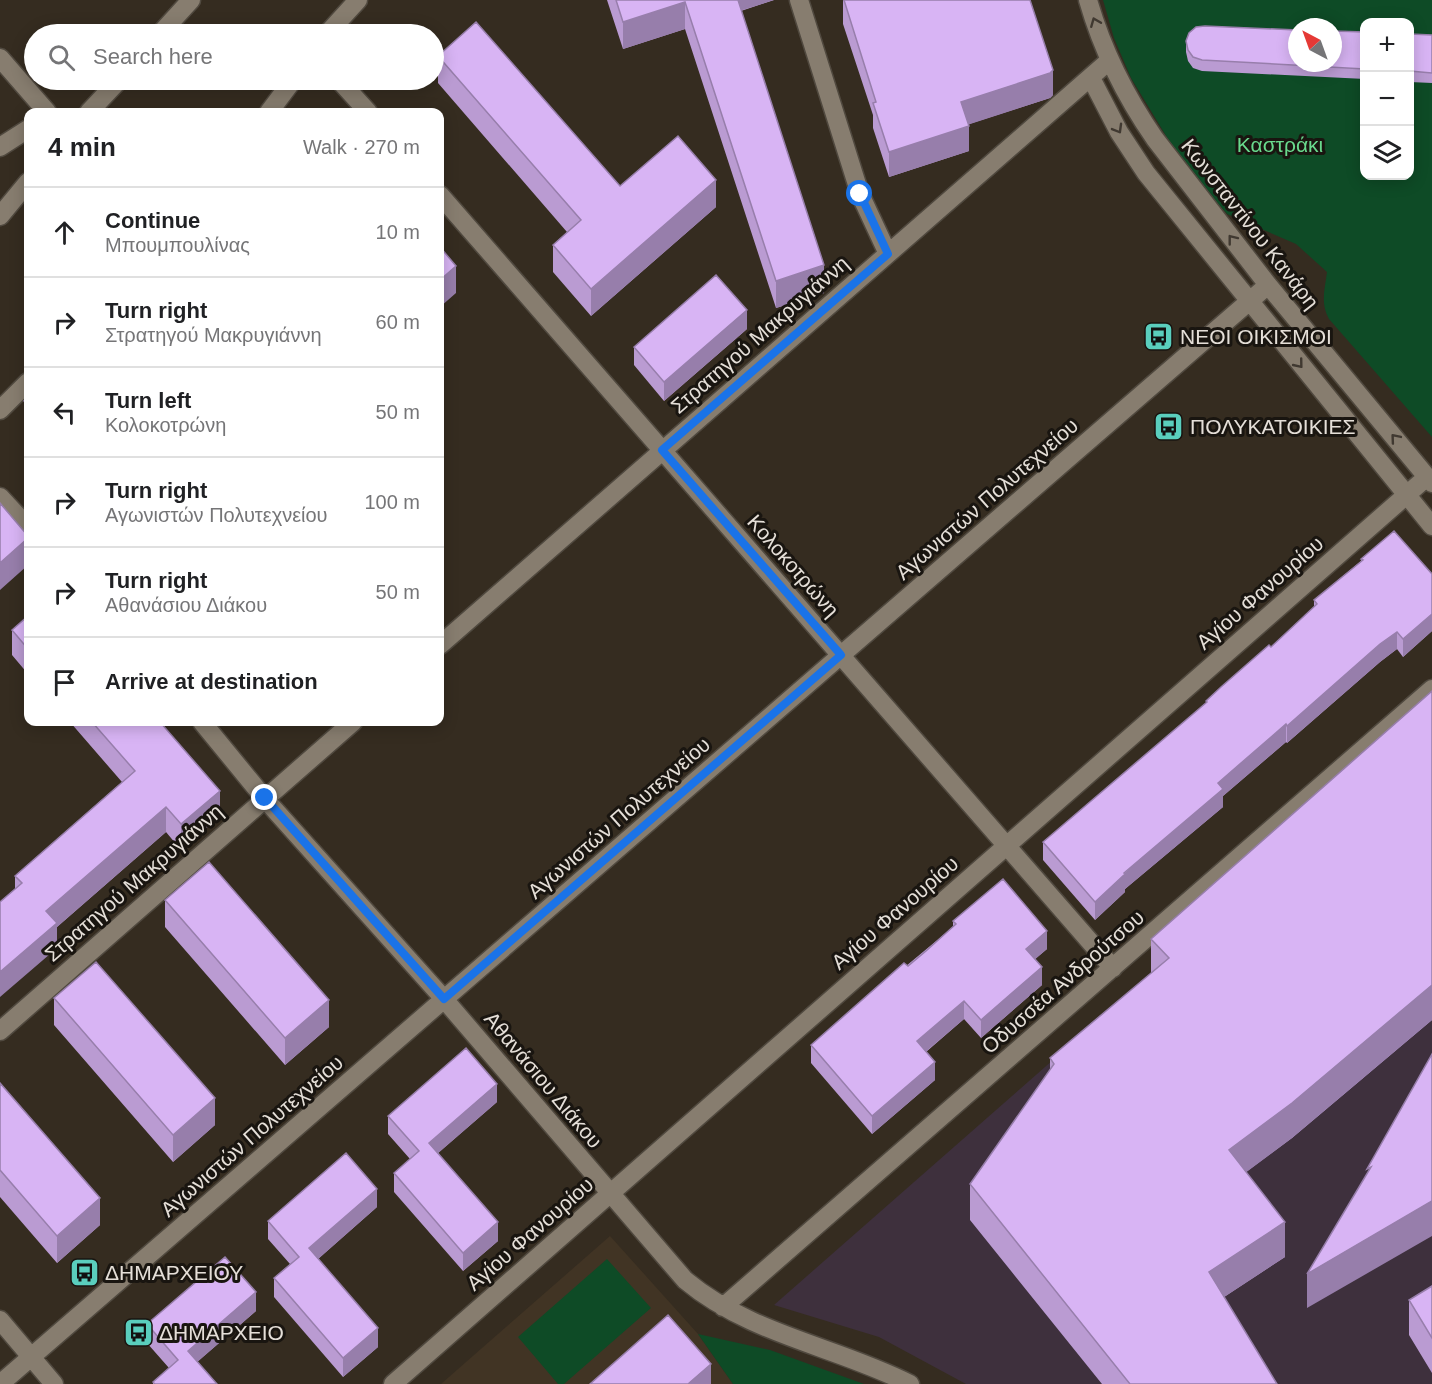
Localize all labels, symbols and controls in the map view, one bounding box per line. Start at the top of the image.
one-way arrow [1090,18,1102,29]
north arrow [1288,18,1342,72]
map controls [1360,18,1414,180]
button: + [1360,18,1414,72]
search box [24,24,444,90]
icon: search [45,41,78,74]
text: Search here [93,44,213,69]
button: − [1360,72,1414,126]
one-way arrow [1111,123,1122,133]
button: layers [1360,126,1414,180]
text: 4 min [48,132,116,162]
park label: Καστράκι [1237,133,1324,156]
street label: Κωνσταντίνου Κανάρη [1177,134,1324,313]
text: Walk · 270 m [303,136,420,158]
route start [846,180,872,206]
text: Continue [105,208,200,233]
icon: ahead [48,216,81,249]
text: 10 m [376,221,420,243]
text: Μπουμπουλίνας [105,234,250,256]
one-way arrow [1229,235,1240,246]
street label: Στρατηγού Μακρυγιάννη [666,251,853,418]
text: Turn right [105,298,207,323]
icon: right [48,306,81,339]
text: 60 m [376,311,420,333]
bus stop icon: ΝΕΟΙ ΟΙΚΙΣΜΟΙ [1143,321,1175,353]
text: Στρατηγού Μακρυγιάννη [105,324,322,346]
place label: ΝΕΟΙ ΟΙΚΙΣΜΟΙ [1180,325,1332,348]
one-way arrow [1292,357,1303,368]
text: Turn left [105,388,191,413]
icon: left [48,396,81,429]
text: 50 m [376,401,420,423]
bus stop icon: ΠΟΛΥΚΑΤΟΙΚΙΕΣ [1153,411,1185,443]
street label: Αγωνιστών Πολυτεχνείου [891,413,1082,584]
text: Κολοκοτρώνη [105,414,226,436]
place label: ΠΟΛΥΚΑΤΟΙΚΙΕΣ [1190,415,1356,438]
one-way arrow [1391,434,1402,445]
text: Turn right [105,478,207,503]
icon: right [48,486,81,519]
text: 100 m [364,491,420,513]
text: Αγωνιστών Πολυτεχνείου [105,504,328,526]
street label: Κολοκοτρώνη [743,510,844,621]
street label: Αγίου Φανουρίου [1192,531,1328,654]
text: Turn right [105,568,207,593]
icon: right [48,576,81,609]
text: 50 m [376,581,420,603]
text: Αθανάσιου Διάκου [105,594,267,616]
icon: arrive [48,666,81,699]
text: Arrive at destination [105,669,318,694]
street label: Αγωνιστών Πολυτεχνείου [523,732,714,903]
route end [251,784,277,810]
street label: Στρατηγού Μακρυγιάννη [40,799,227,966]
street label: Αγίου Φανουρίου [827,851,963,974]
street label: Οδυσσέα Ανδρούτσου [977,905,1148,1058]
street label: Αθανάσιου Διάκου [480,1007,607,1152]
street label: Αγωνιστών Πολυτεχνείου [156,1050,347,1221]
street label: Αγίου Φανουρίου [462,1172,598,1295]
bus stop icon: ΔΗΜΑΡΧΕΙΟΥ [68,1257,100,1289]
place label: ΔΗΜΑΡΧΕΙΟΥ [105,1261,243,1284]
bus stop icon: ΔΗΜΑΡΧΕΙΟ [122,1317,154,1349]
place label: ΔΗΜΑΡΧΕΙΟ [159,1321,284,1344]

